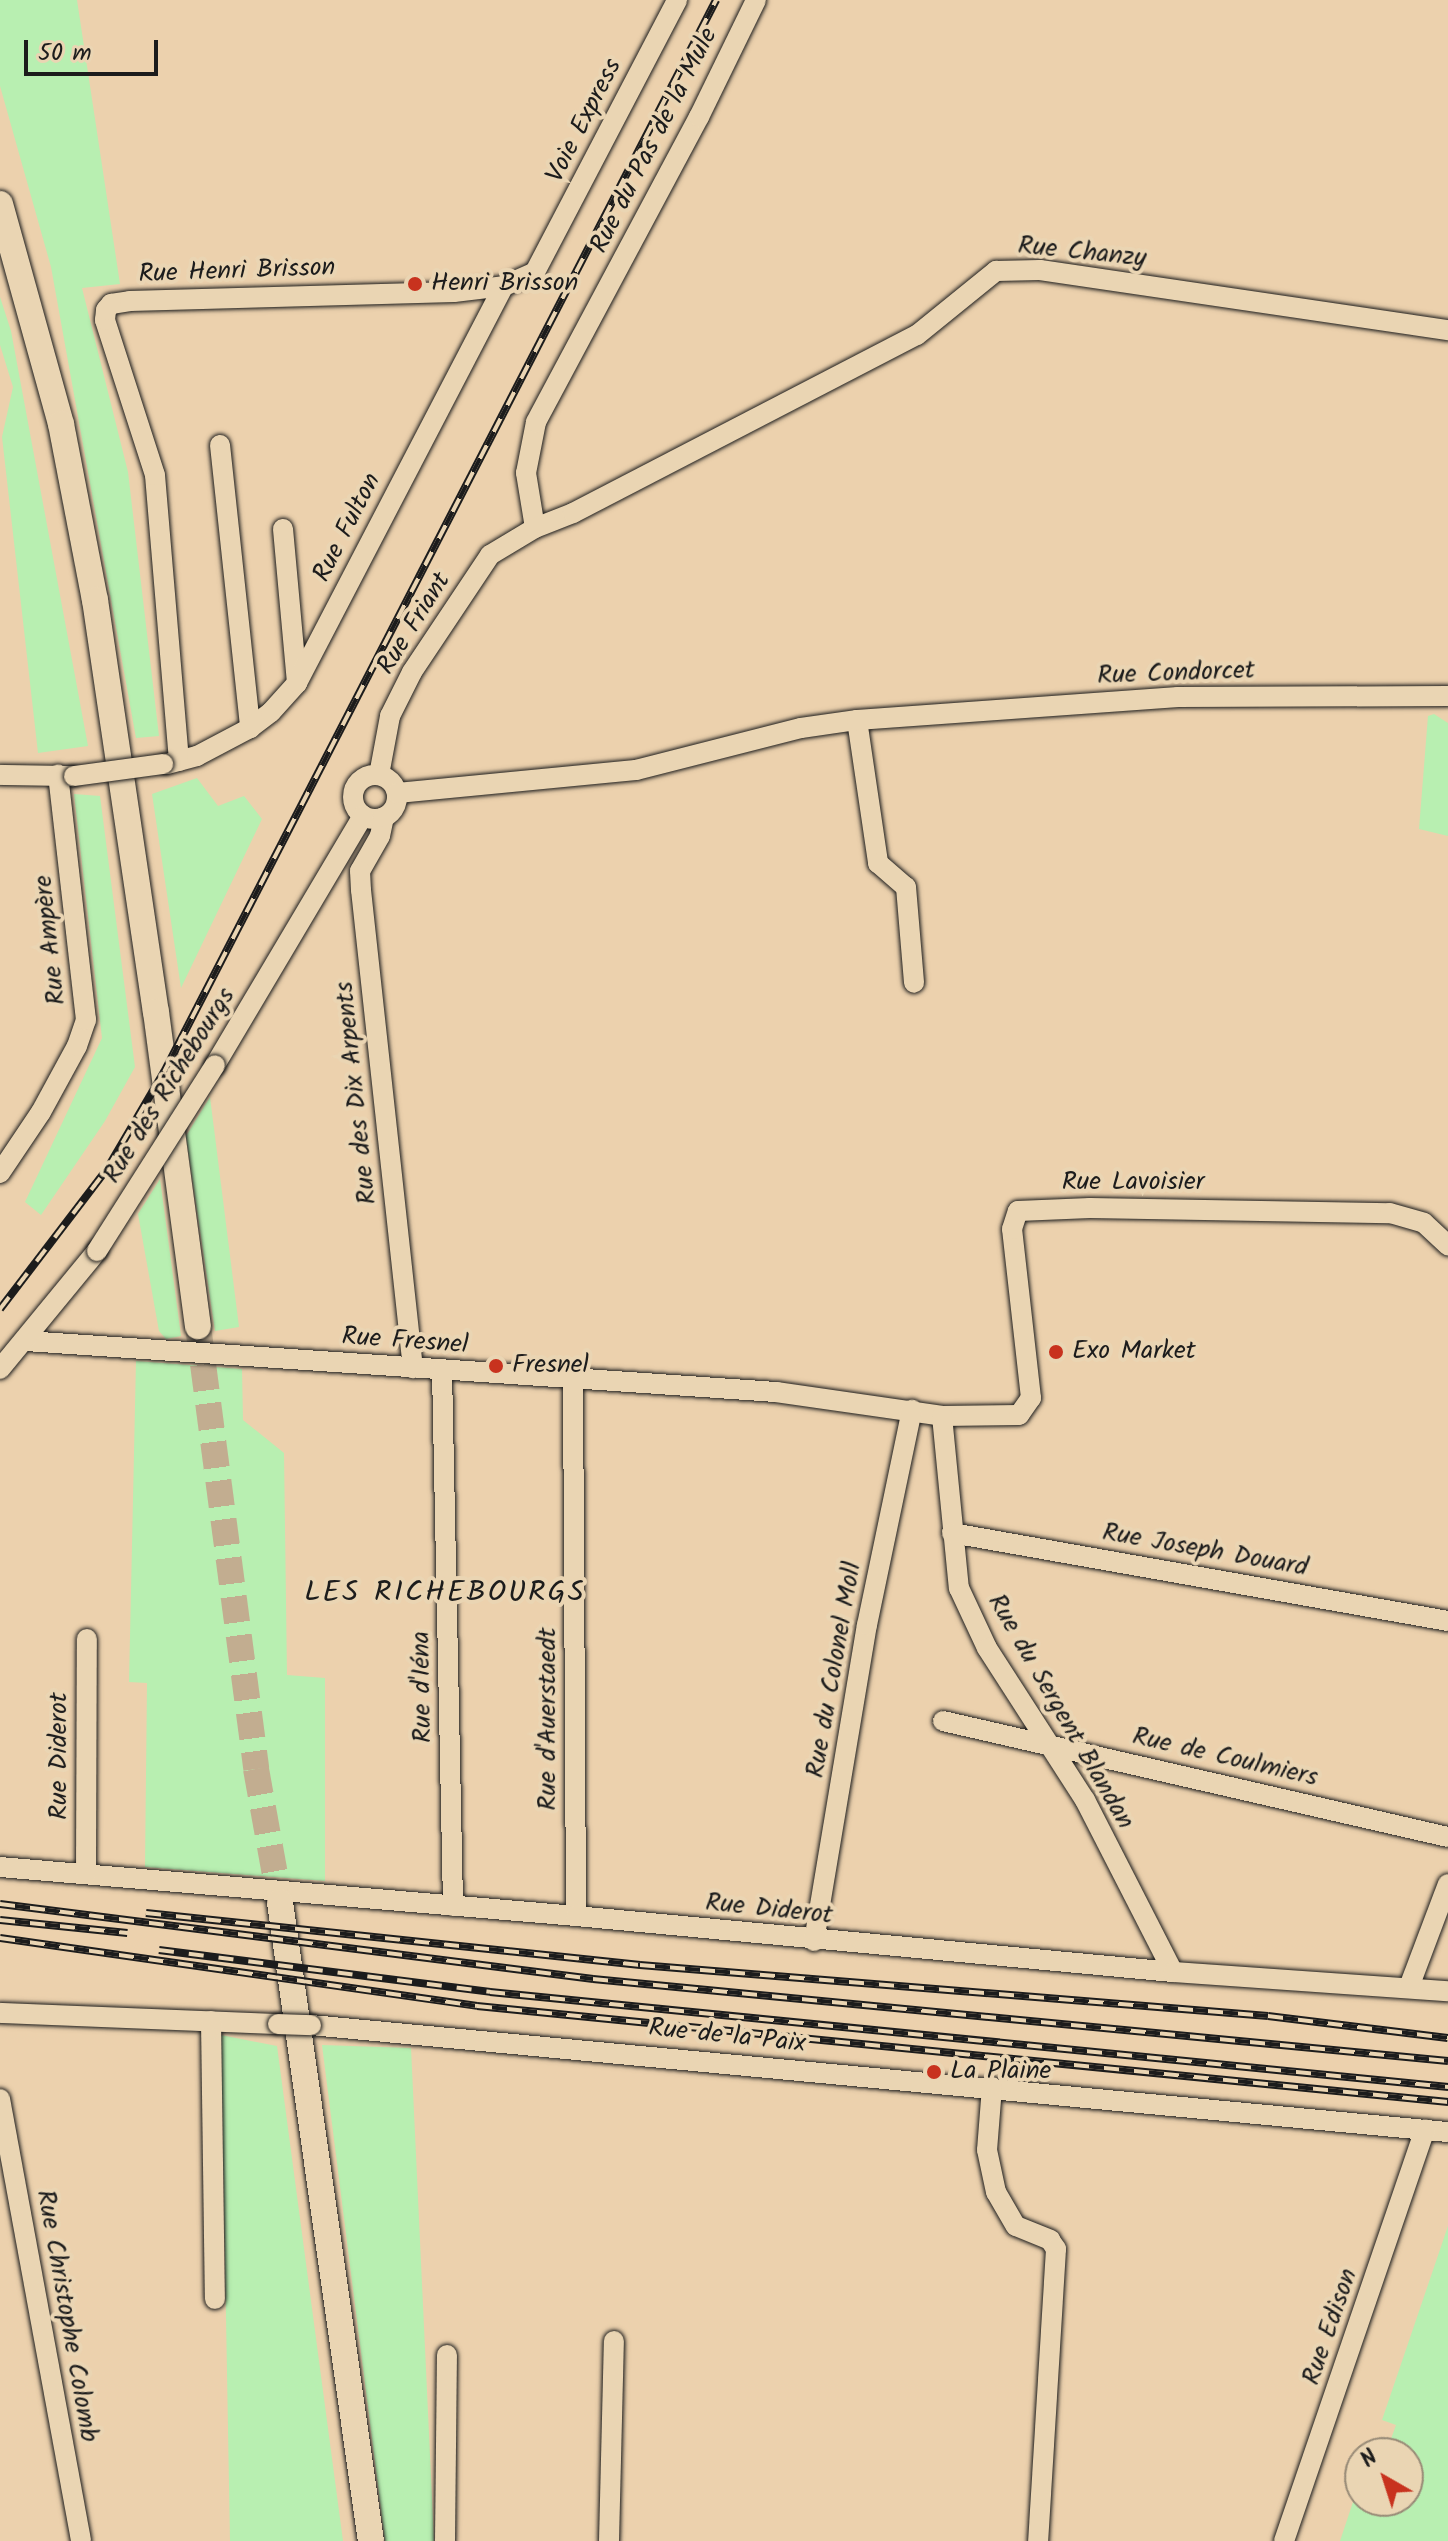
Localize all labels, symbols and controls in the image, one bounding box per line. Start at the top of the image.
street label: Rue du Pas de la Mule [585,23,725,259]
scale bar [28,24,162,74]
text: 50 m [38,34,92,73]
street label: Voie Express [540,54,630,188]
street label: Rue Chanzy [1016,231,1148,275]
street label: Rue Henri Brisson [138,253,336,291]
place label: Henri Brisson [431,268,578,300]
marker: Henri Brisson [406,275,424,293]
street label: Rue Fulton [307,468,389,588]
street label: Rue Friant [371,567,459,681]
street label: Rue Condorcet [1097,656,1255,692]
street label: Rue Ampère [29,874,73,1006]
street label: Rue des Dix Arpents [330,980,384,1206]
street label: Rue des Richebourgs [97,983,243,1189]
street label: Rue Lavoisier [1062,1167,1204,1199]
street label: Rue Fresnel [341,1322,469,1362]
place label: Exo Market [1072,1336,1196,1368]
marker: Exo Market [1047,1343,1065,1361]
place label: Fresnel [512,1350,589,1382]
marker: Fresnel [487,1357,505,1375]
street label: Rue Joseph Douard [1100,1518,1310,1584]
street label: Rue du Colonel Moll [801,1560,869,1780]
district label: LES RICHEBOURGS [304,1575,586,1611]
street label: Rue du Sergent Blandan [980,1589,1140,1835]
street label: Rue d'Auerstaedt [533,1627,565,1811]
street label: Rue d'Iéna [406,1631,440,1743]
street label: Rue Diderot [44,1692,76,1820]
street label: Rue de Coulmiers [1129,1721,1321,1795]
street label: Rue Diderot [704,1888,834,1932]
street label: Rue de la Paix [647,2013,807,2061]
place label: La Plaine [950,2056,1051,2088]
marker: La Plaine [925,2063,943,2081]
street label: Rue Christophe Colomb [28,2188,104,2444]
street label: Rue Edison [1297,2265,1365,2389]
north arrow [1344,2437,1424,2517]
text: N [1353,2442,1386,2477]

